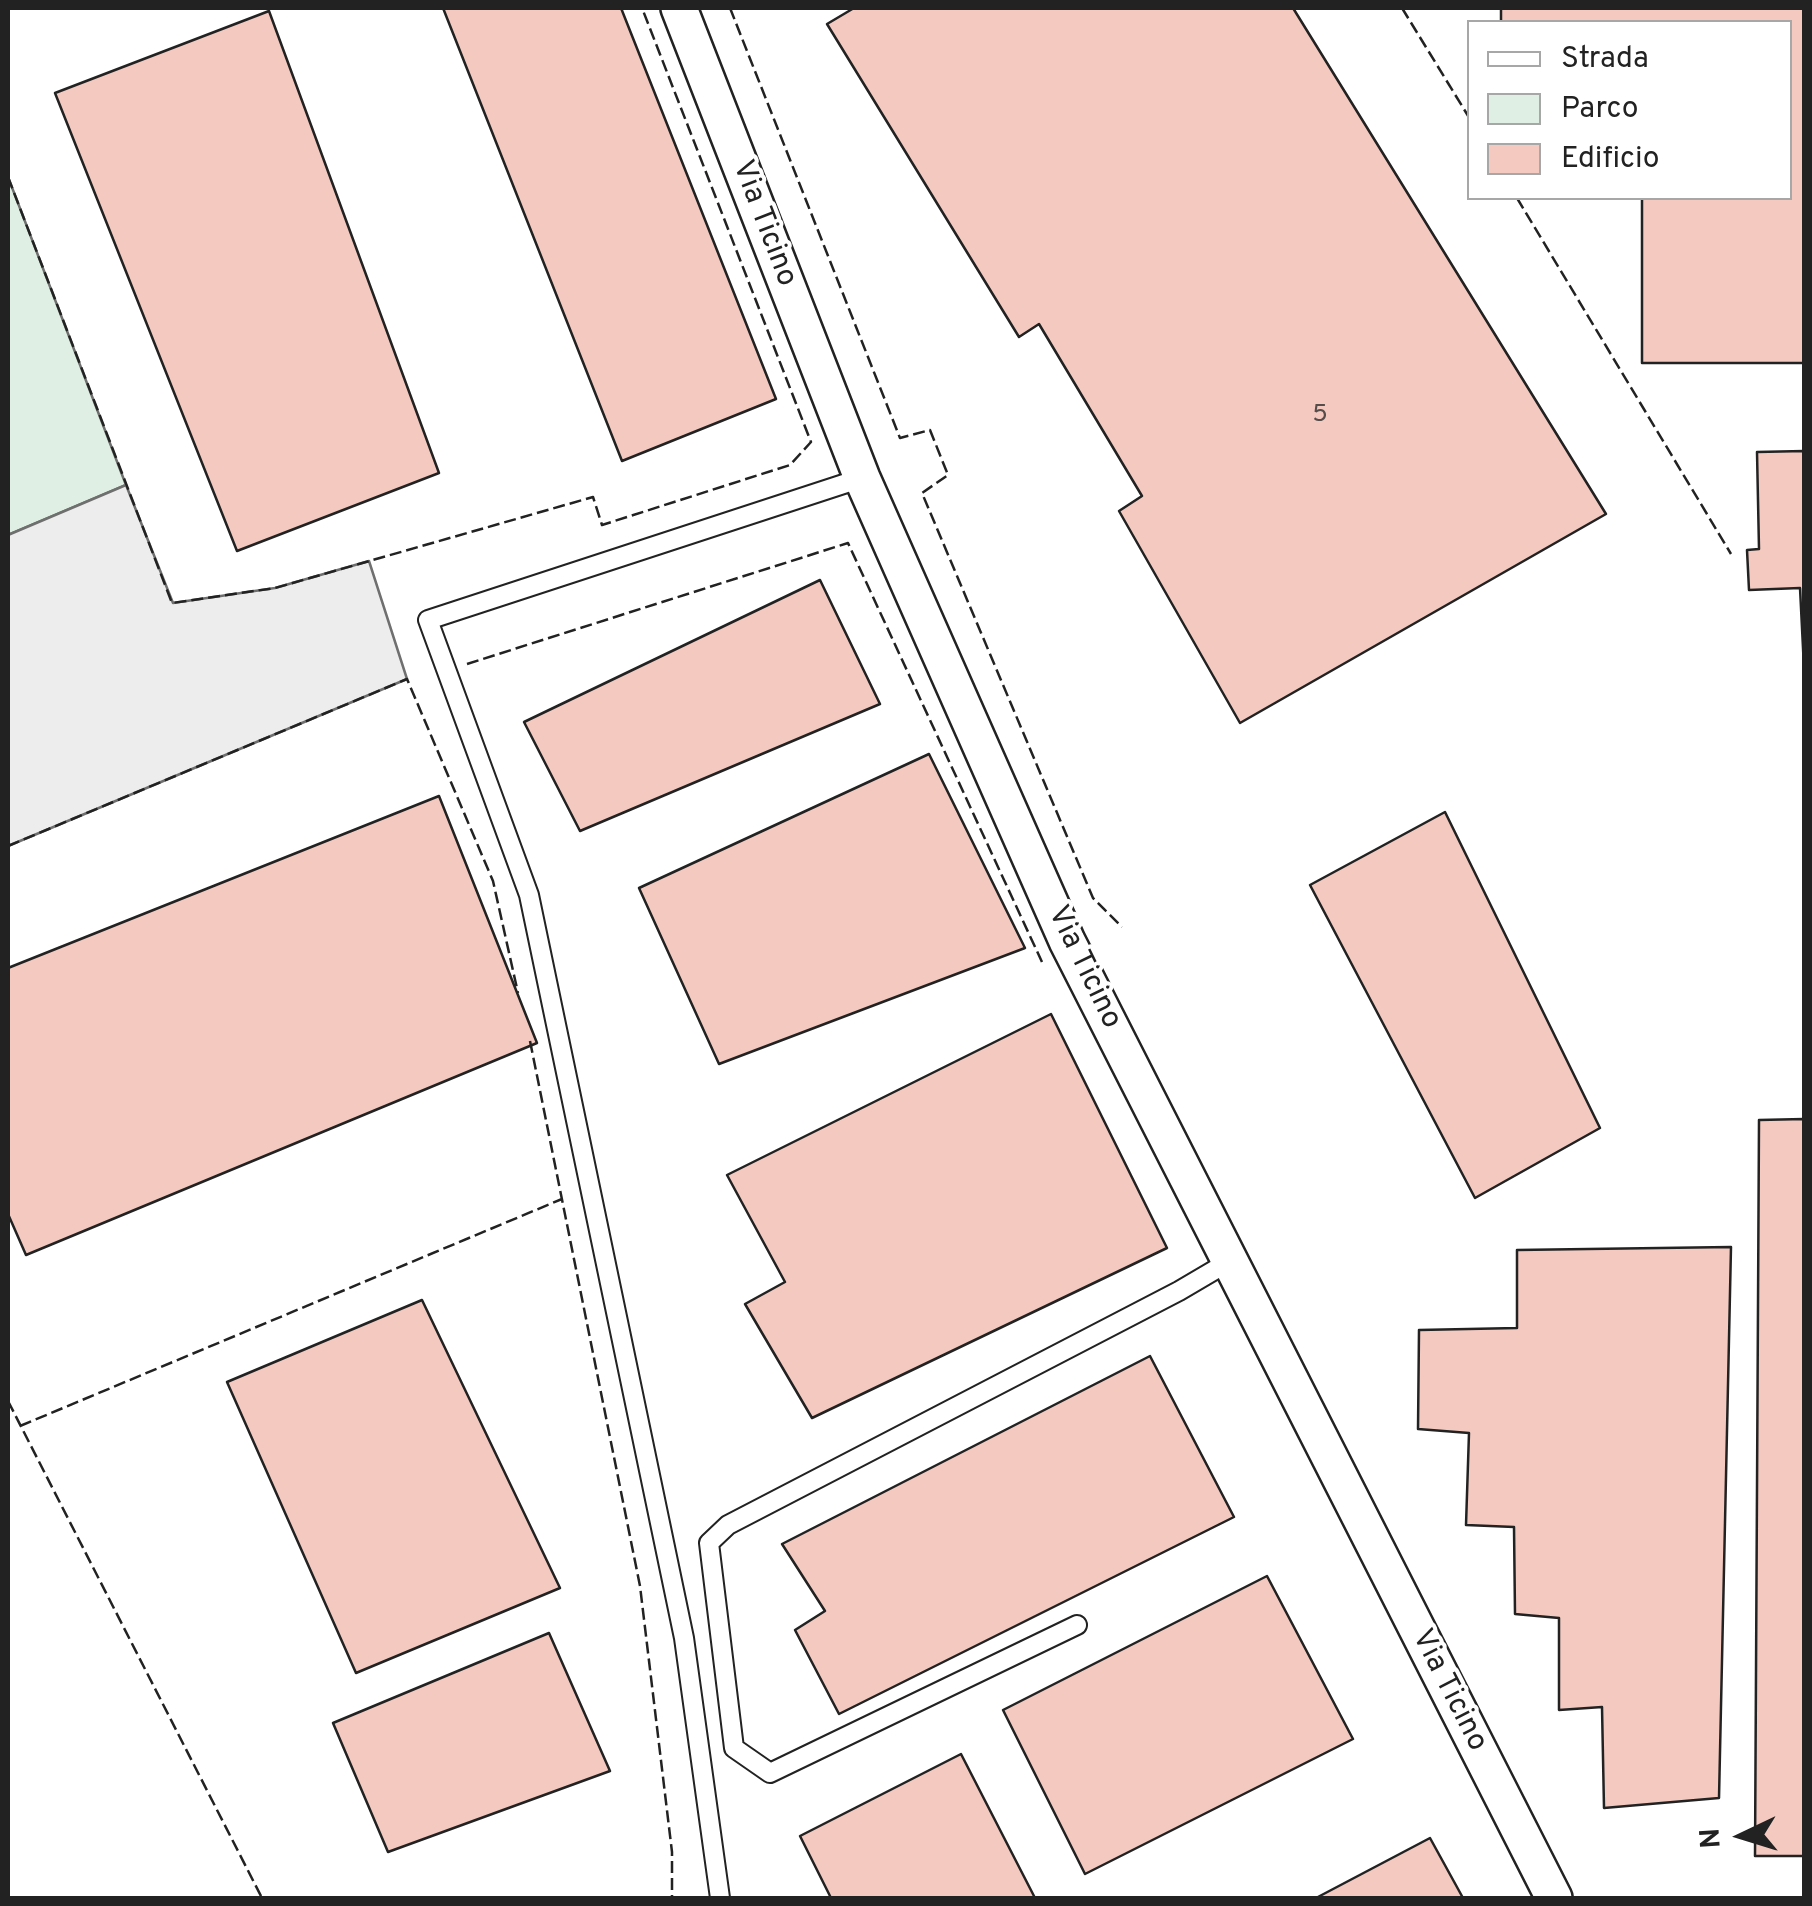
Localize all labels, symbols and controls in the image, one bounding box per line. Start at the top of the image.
legend [1467,20,1792,200]
text: Strada [1561,41,1649,78]
text: Parco [1561,91,1638,128]
text: Edificio [1561,141,1659,178]
street label: Via Ticino [723,156,803,292]
house number: 5 [1312,401,1328,431]
street label: Via Ticino [1038,901,1128,1035]
street label: Via Ticino [1402,1624,1494,1758]
north arrow [1692,1786,1792,1886]
text: N [1693,1827,1731,1849]

